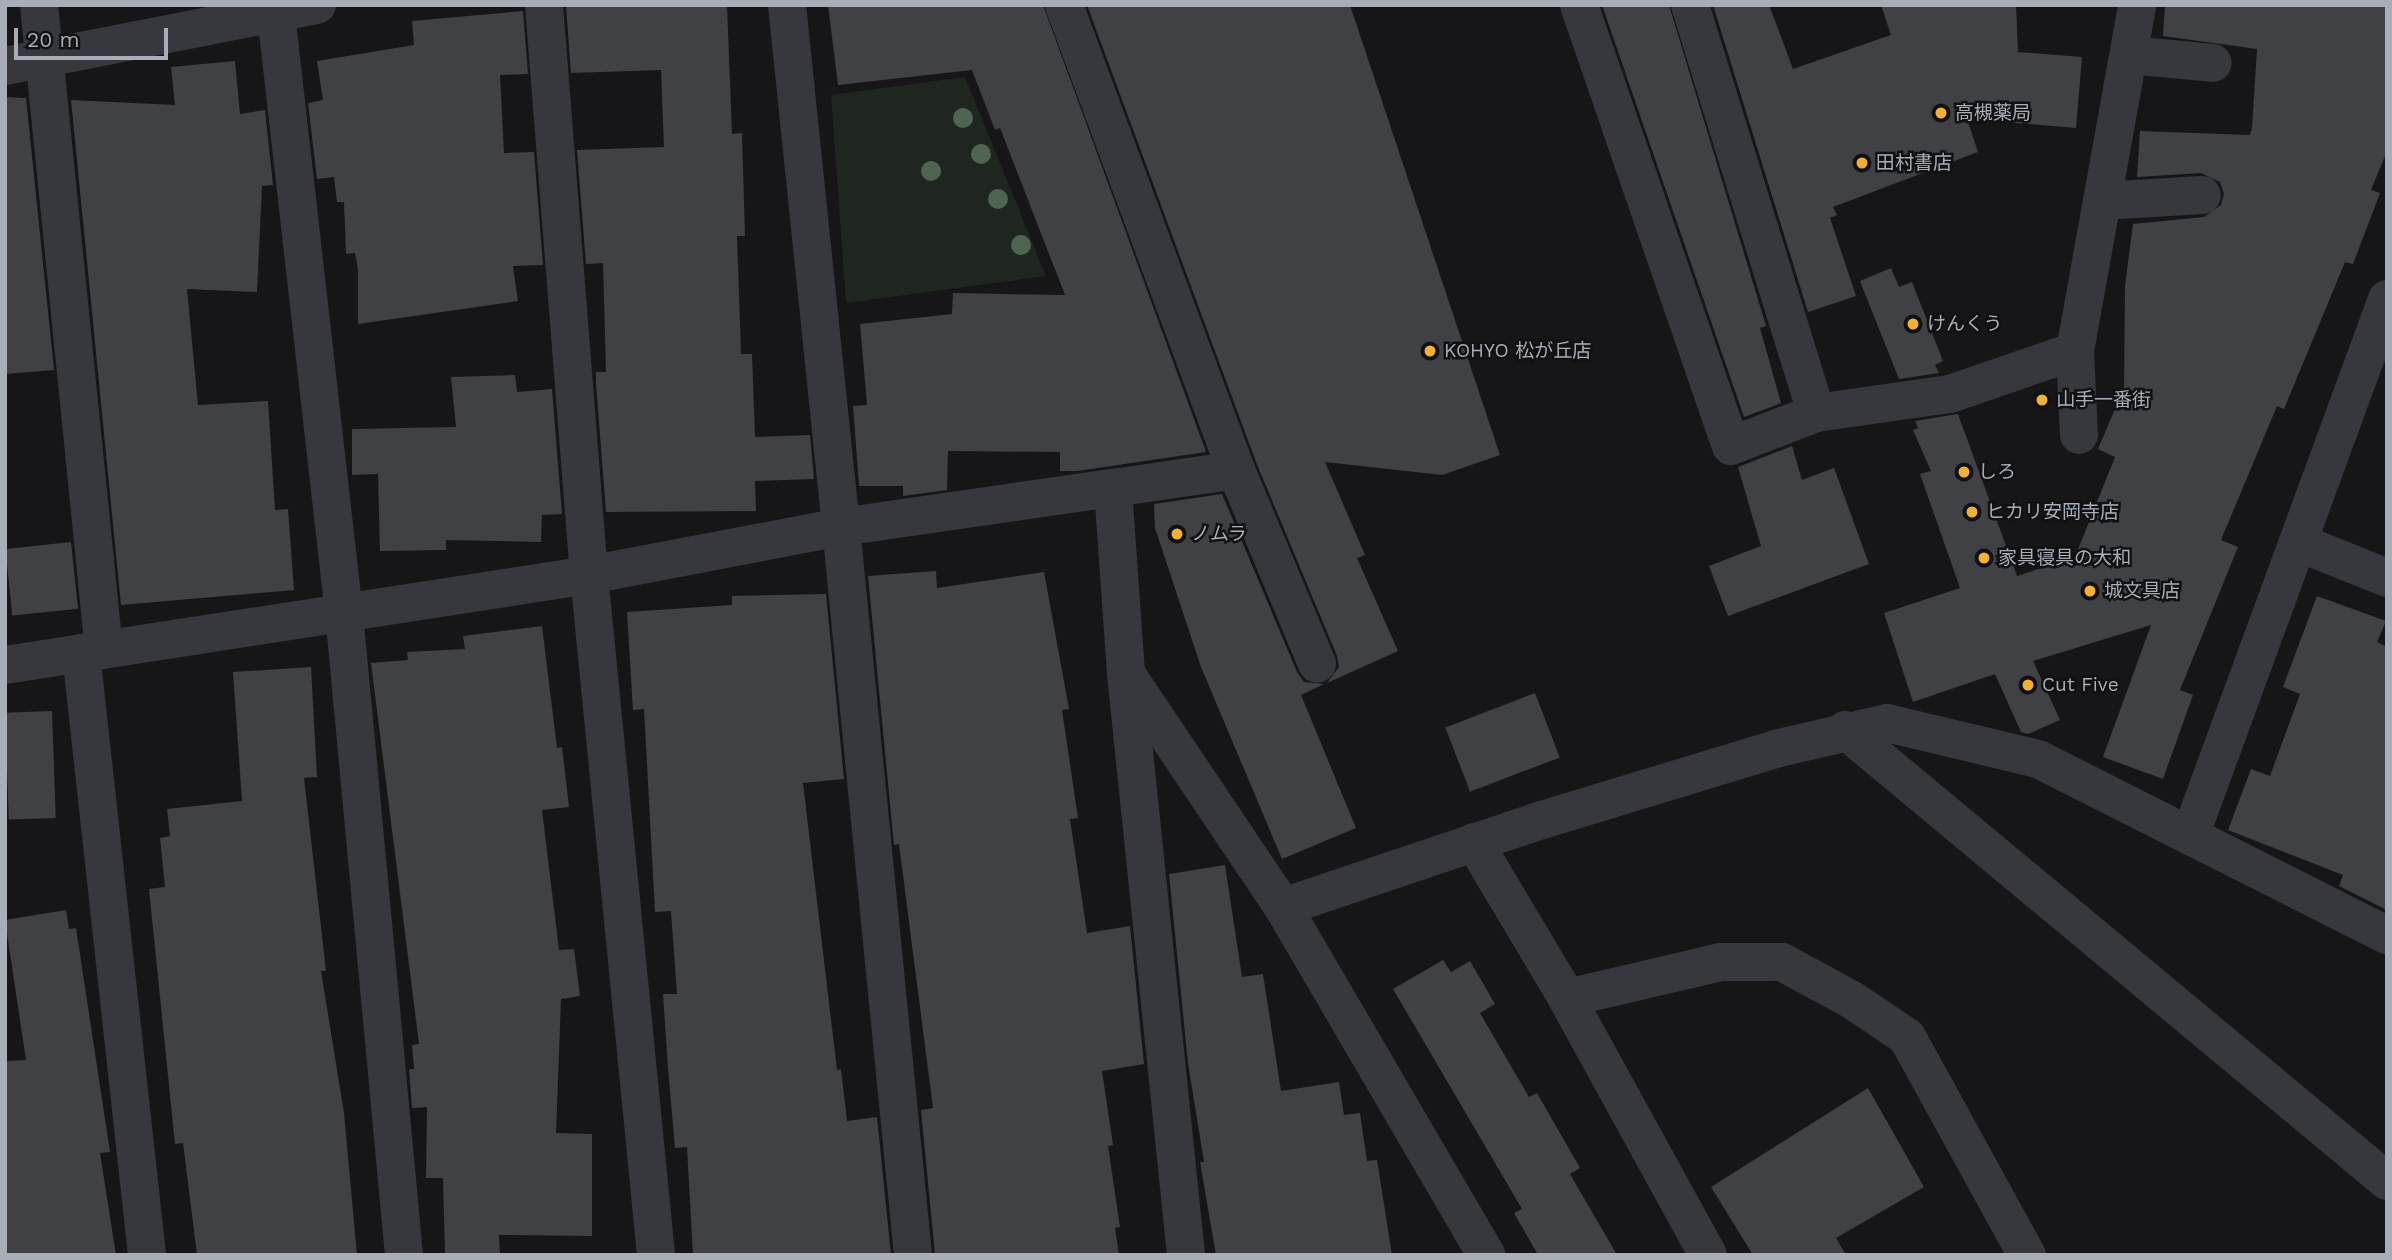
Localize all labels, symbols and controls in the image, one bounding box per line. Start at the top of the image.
scale bar [18,14,172,58]
text: 20 m [27,27,79,52]
place label: 高槻薬局 [1955,102,2031,124]
marker: 高槻薬局 [1933,105,1949,121]
place label: 田村書店 [1876,152,1952,174]
marker: 田村書店 [1854,155,1870,171]
place label: けんくう [1927,313,2003,335]
marker: けんくう [1905,316,1921,332]
place label: KOHYO 松が丘店 [1444,340,1591,362]
marker: KOHYO 松が丘店 [1422,343,1438,359]
place label: 山手一番街 [2056,389,2151,411]
marker: 山手一番街 [2034,392,2050,408]
place label: しろ [1978,461,2016,483]
marker: しろ [1956,464,1972,480]
place label: ヒカリ安岡寺店 [1986,501,2119,523]
marker: ヒカリ安岡寺店 [1964,504,1980,520]
place label: ノムラ [1191,523,1248,545]
marker: ノムラ [1169,526,1185,542]
place label: 家具寝具の大和 [1998,547,2131,569]
marker: 家具寝具の大和 [1976,550,1992,566]
place label: 城文具店 [2104,580,2180,602]
marker: 城文具店 [2082,583,2098,599]
place label: Cut Five [2042,674,2119,696]
marker: Cut Five [2020,677,2036,693]

